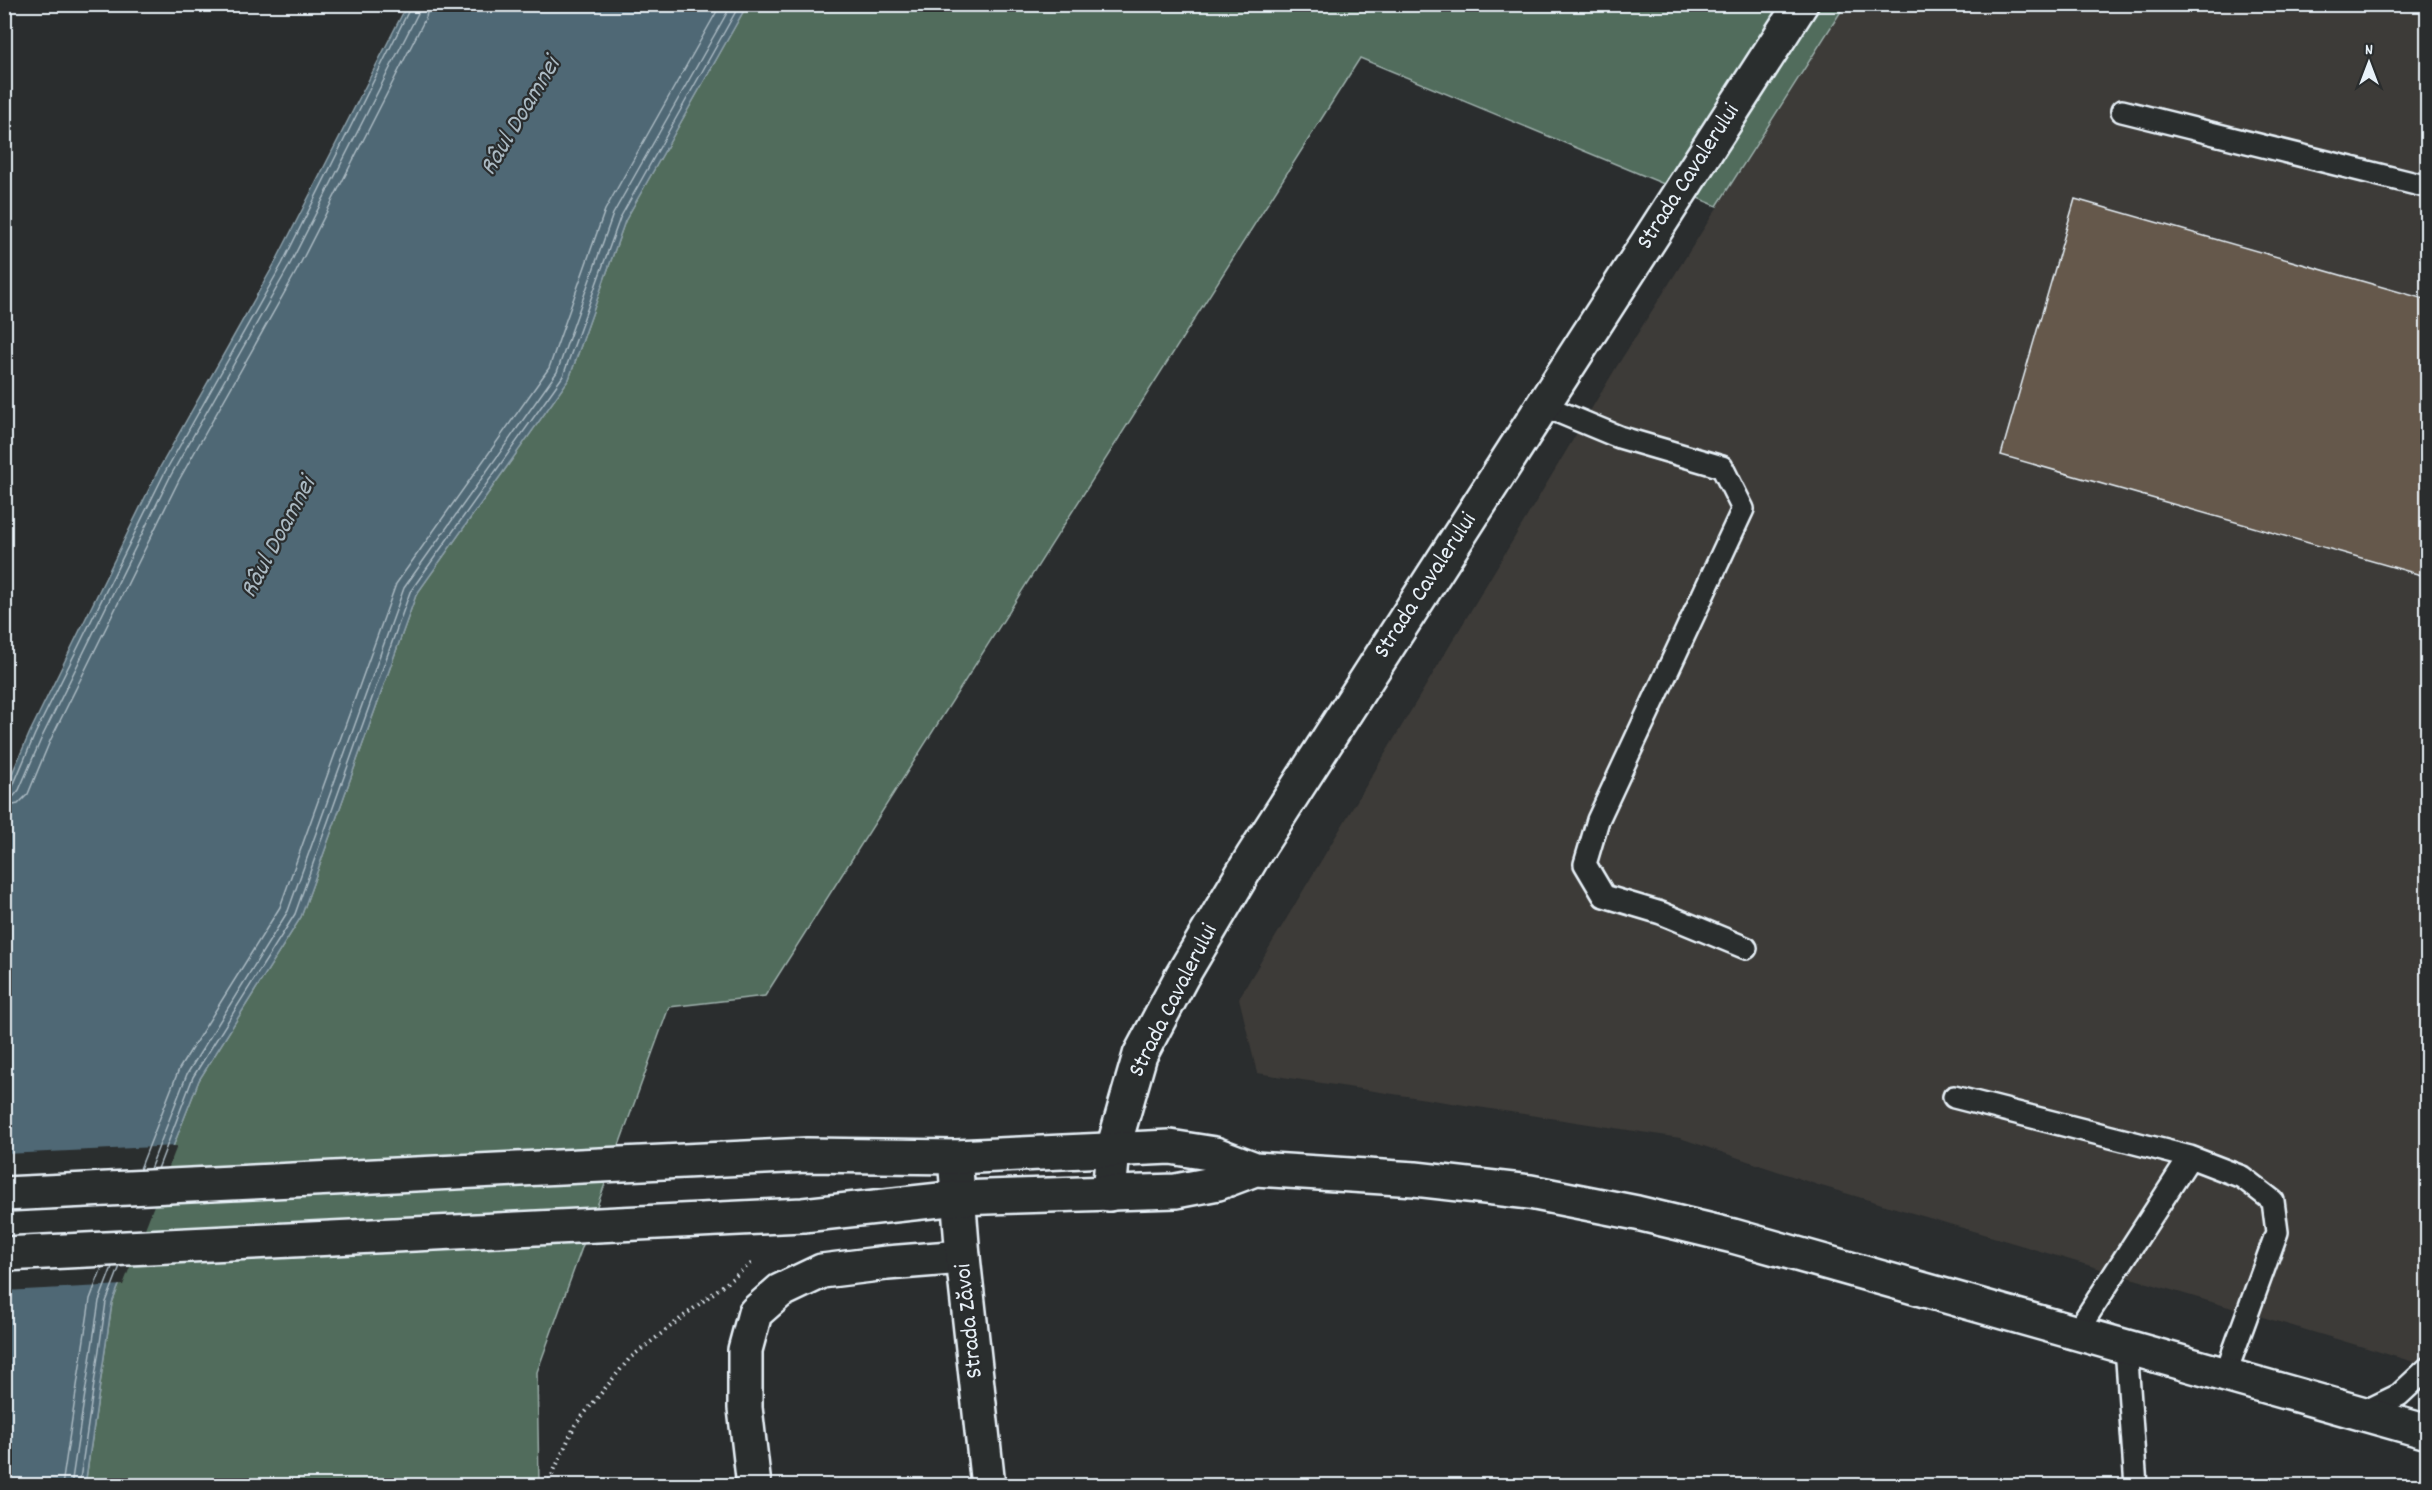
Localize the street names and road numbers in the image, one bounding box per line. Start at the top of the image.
street label: Strada Cavalerului [1629,97,1749,257]
street label: Strada Cavalerului [1366,506,1486,666]
street label: Strada Cavalerului [1121,918,1227,1084]
street label: Strada Zăvoi [947,1262,993,1380]

